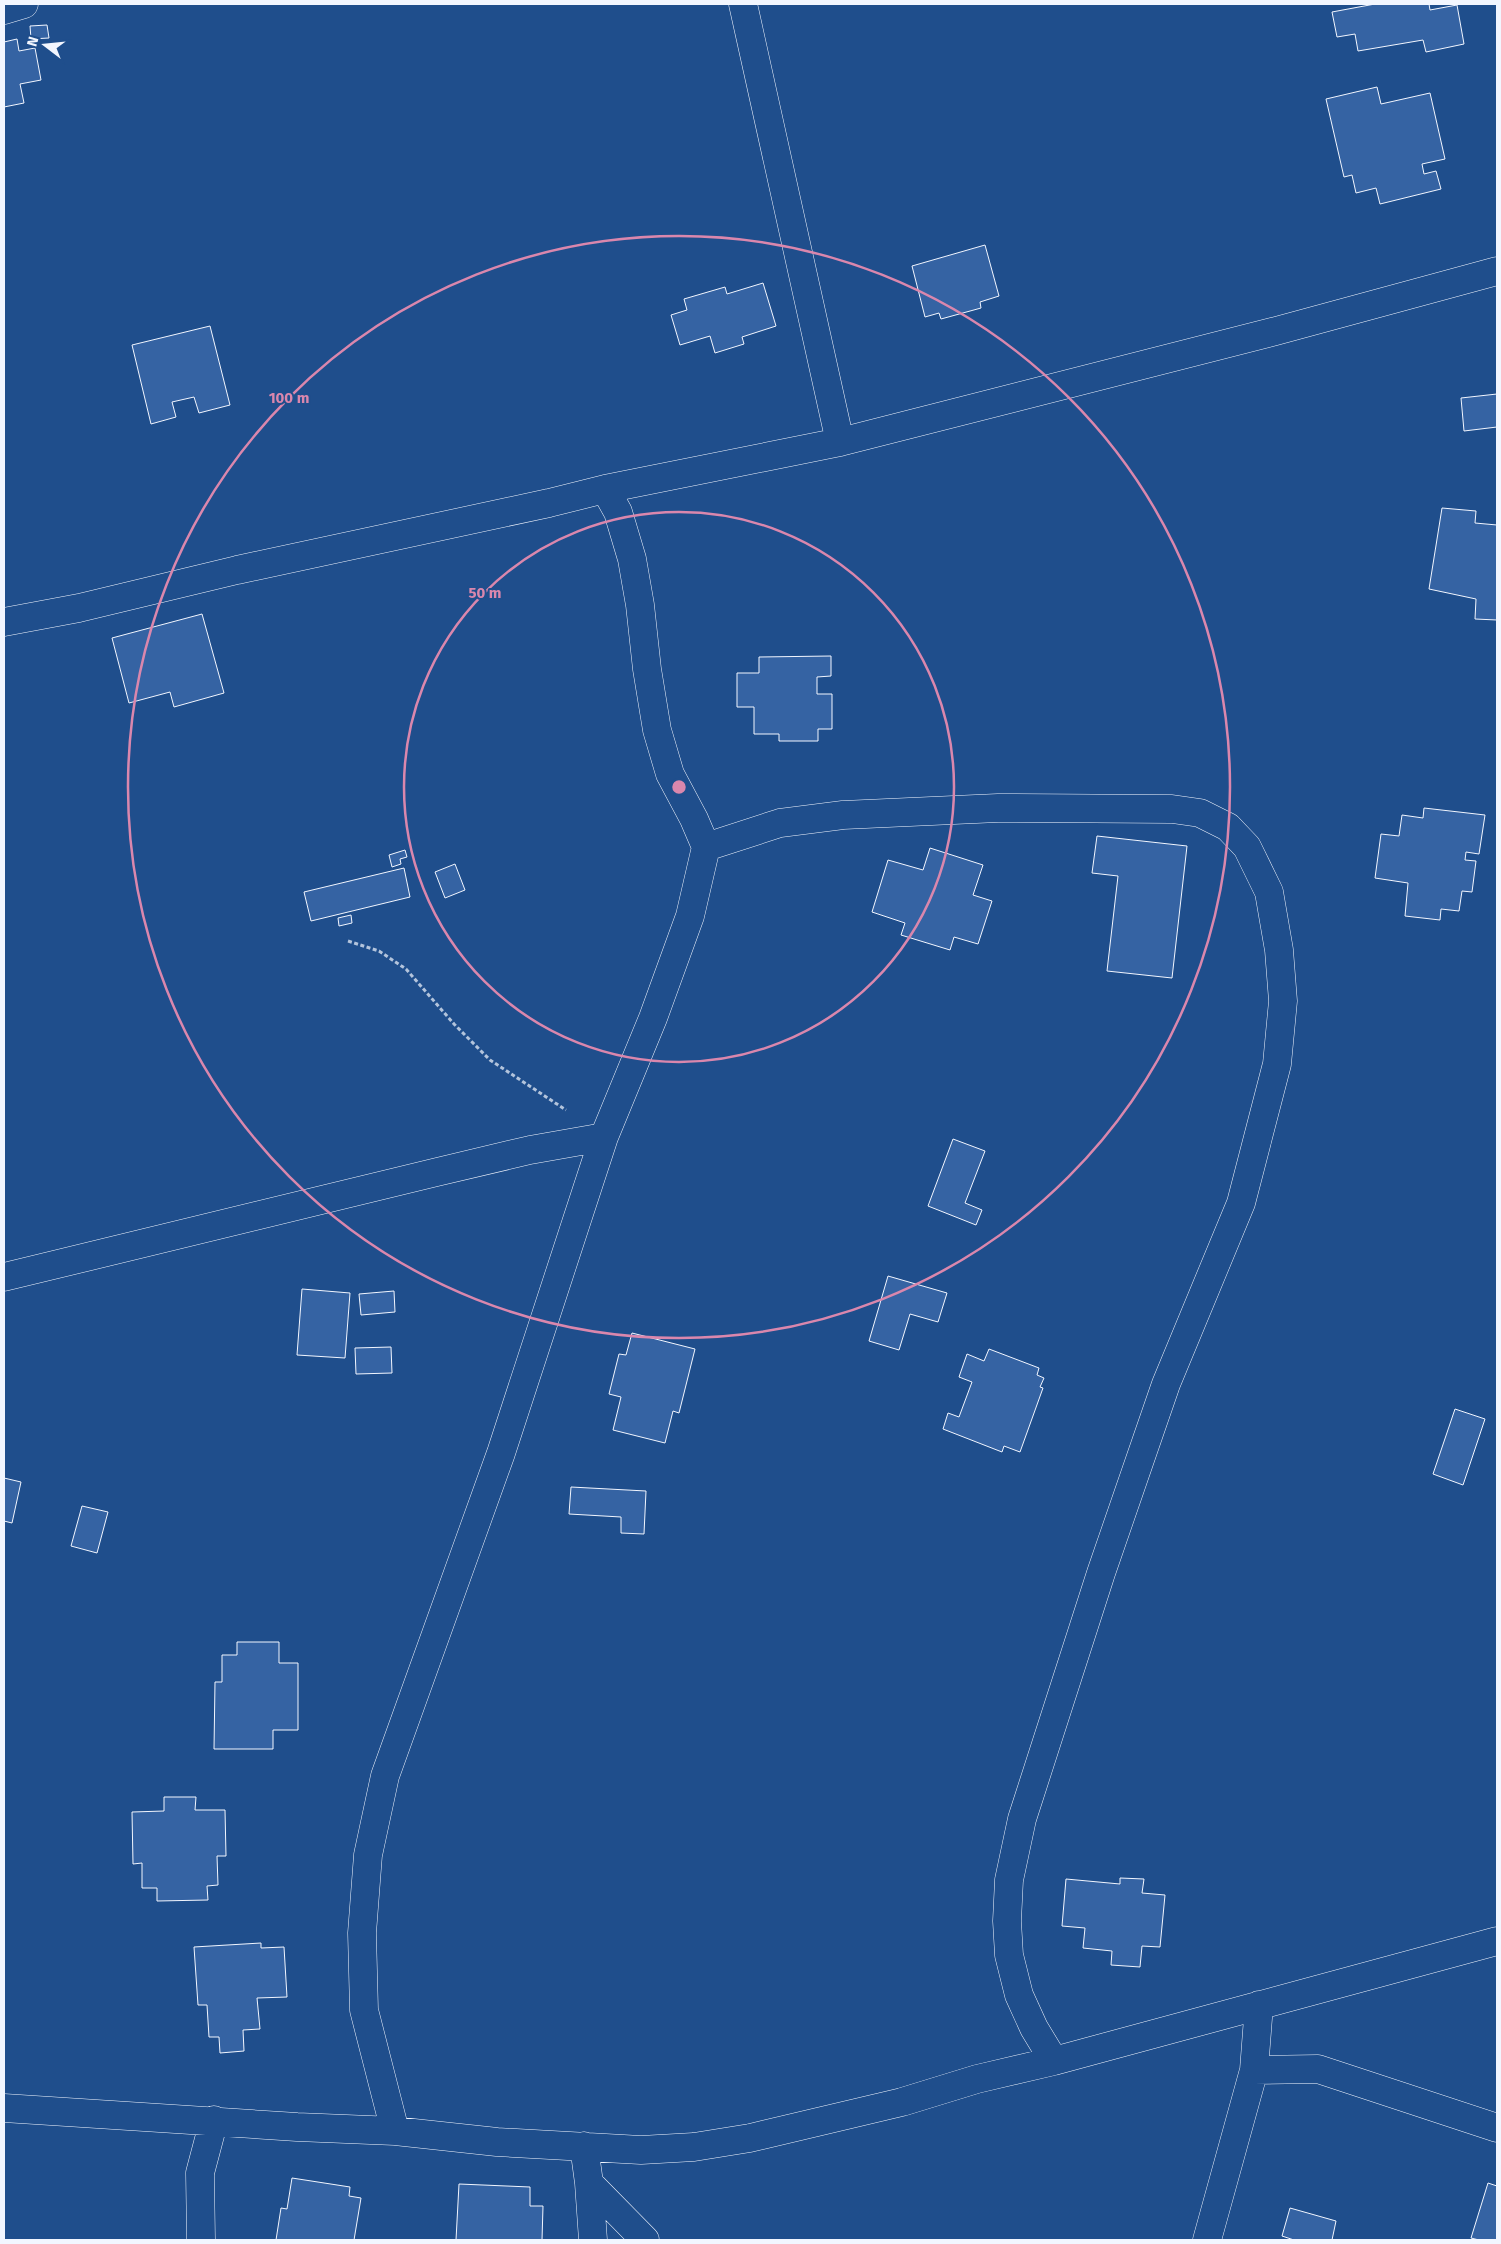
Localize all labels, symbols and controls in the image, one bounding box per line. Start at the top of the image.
north arrow [20,20,70,70]
text: N [24,35,42,48]
text: 100 m [269,389,309,407]
text: 50 m [468,584,502,602]
centre of rings [670,778,688,796]

